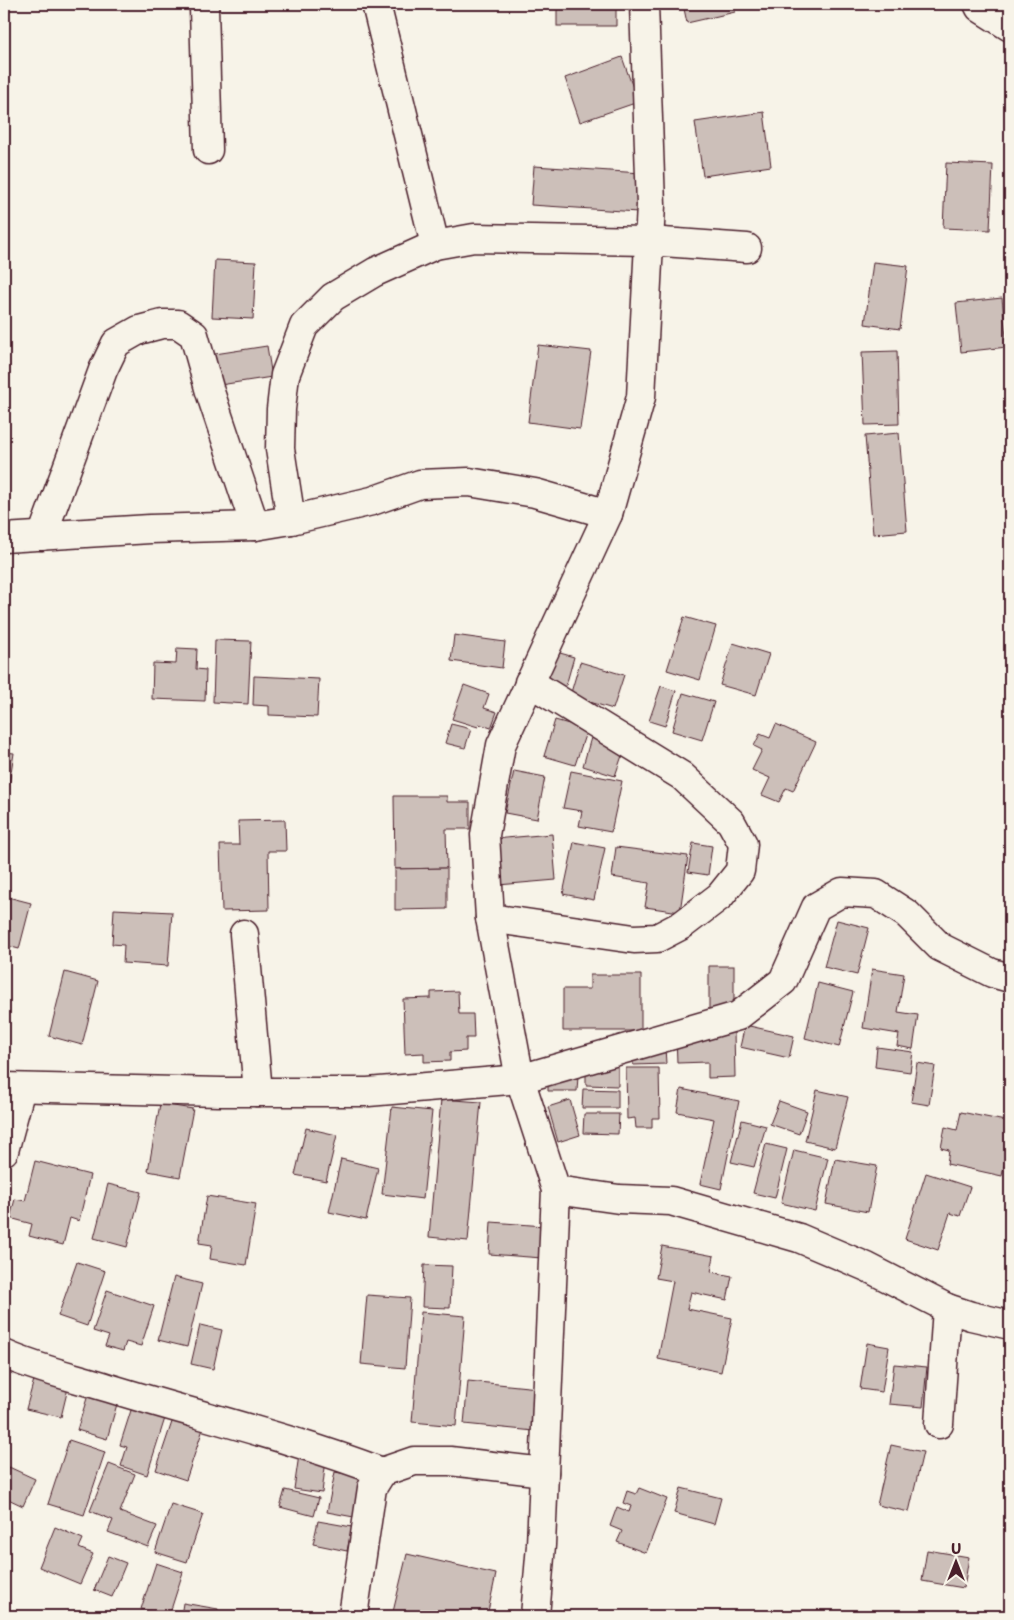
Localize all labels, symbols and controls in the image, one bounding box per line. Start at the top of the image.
north arrow [932,1538,982,1588]
text: U [951,1538,961,1559]

